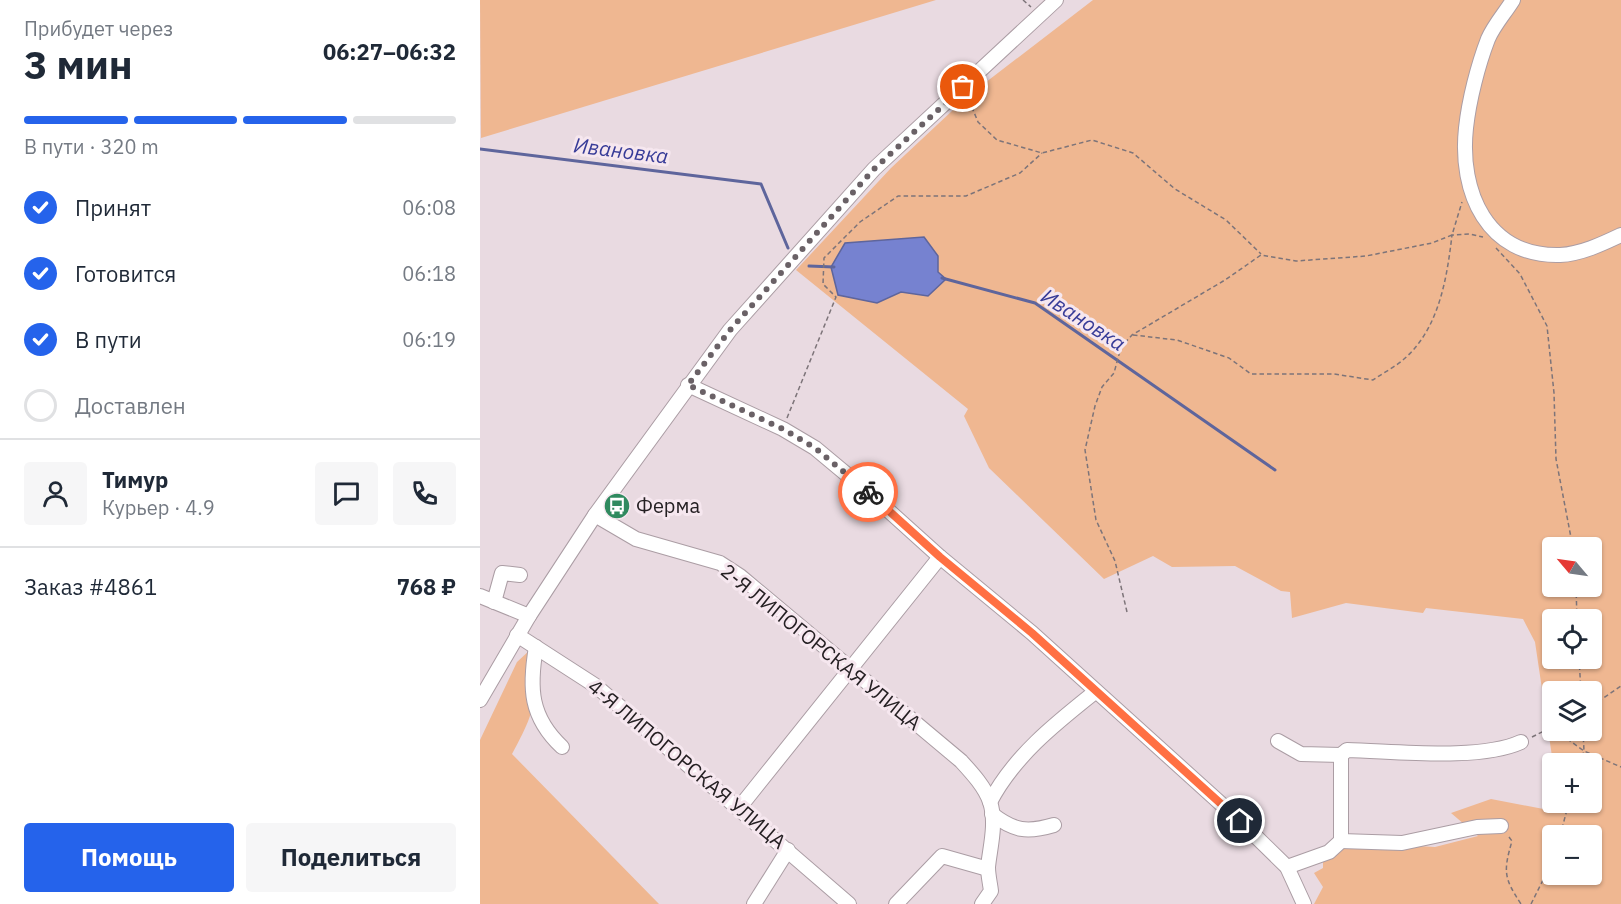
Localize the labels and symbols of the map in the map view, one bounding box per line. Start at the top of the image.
pin [937,61,988,112]
water label: Ивановка [572,130,670,170]
water label: Ивановка [1036,281,1131,357]
courier [838,462,898,522]
bus stop icon: Ферма [602,491,632,521]
place label: Ферма [636,492,700,519]
north arrow [1542,537,1602,597]
street label: 2-Я ЛИПОГОРСКАЯ УЛИЦА [715,557,927,736]
street label: 4-Я ЛИПОГОРСКАЯ УЛИЦА [583,673,792,855]
pin [1214,795,1265,846]

